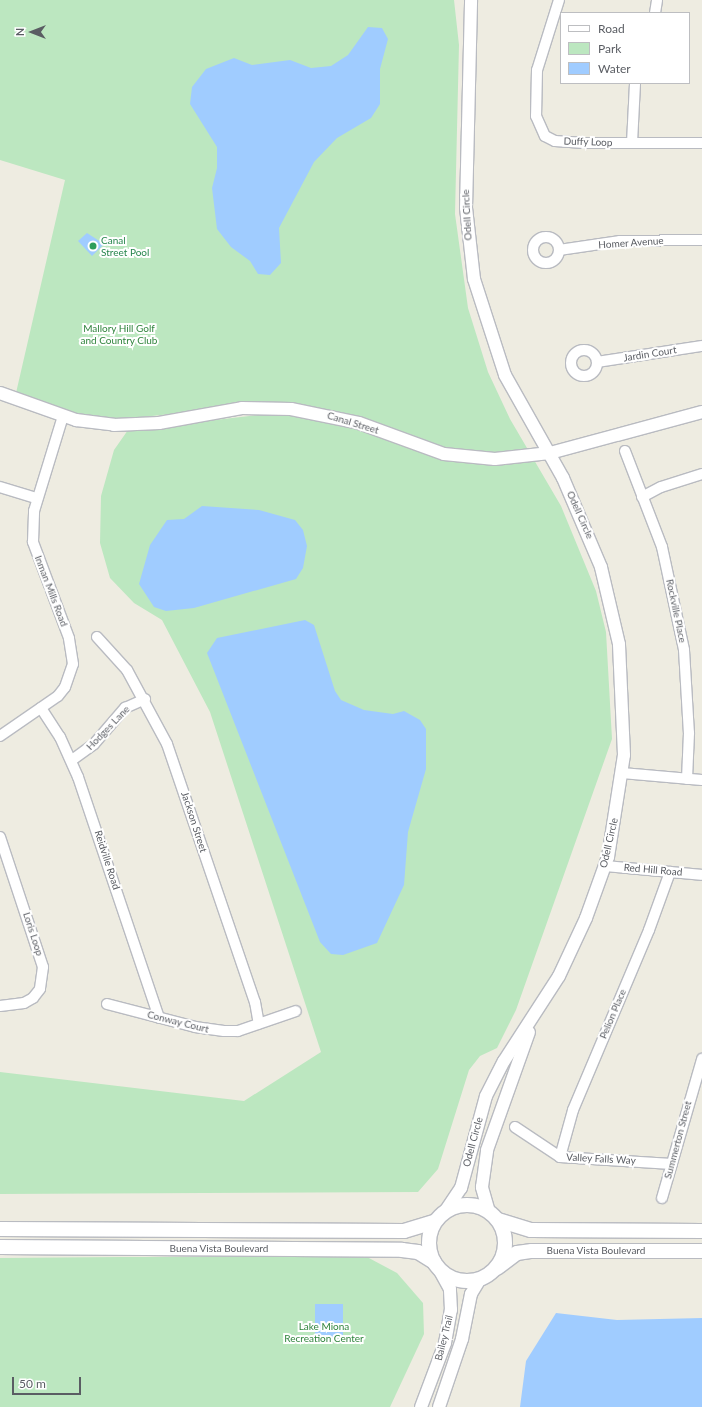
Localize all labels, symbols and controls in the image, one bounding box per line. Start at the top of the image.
north arrow [12,12,52,52]
legend [560,12,690,84]
text: Road [598,21,625,36]
text: N [13,28,26,36]
text: Park [598,41,621,56]
text: Water [598,61,631,76]
street label: Duffy Loop [563,135,613,149]
street label: Odell Circle [460,189,474,241]
place label: Canal Street Pool [101,234,149,258]
street label: Homer Avenue [598,235,664,251]
marker: Canal Street Pool [88,241,98,251]
park label: Mallory Hill Golf and Country Club [80,322,158,346]
street label: Jardin Court [623,344,677,364]
street label: Canal Street [326,409,380,437]
street label: Odell Circle [564,489,596,541]
street label: Inman Mills Road [32,554,70,628]
street label: Rockville Place [663,578,689,644]
street label: Hodges Lane [84,703,132,753]
street label: Jackson Street [179,790,209,854]
street label: Odell Circle [597,817,621,869]
street label: Reidville Road [92,829,122,891]
street label: Red Hill Road [623,861,683,879]
street label: Loris Loop [20,911,46,957]
street label: Pelion Place [597,987,629,1041]
street label: Conway Court [146,1009,210,1035]
street label: Summerton Street [662,1100,694,1180]
street label: Odell Circle [461,1116,485,1168]
street label: Valley Falls Way [566,1151,636,1167]
street label: Buena Vista Boulevard [169,1243,269,1255]
street label: Buena Vista Boulevard [546,1245,646,1257]
street label: Bailey Trail [432,1314,456,1362]
park label: Lake Miona Recreation Center [284,1320,364,1344]
scale bar [14,1369,83,1395]
text: 50 m [19,1376,46,1391]

